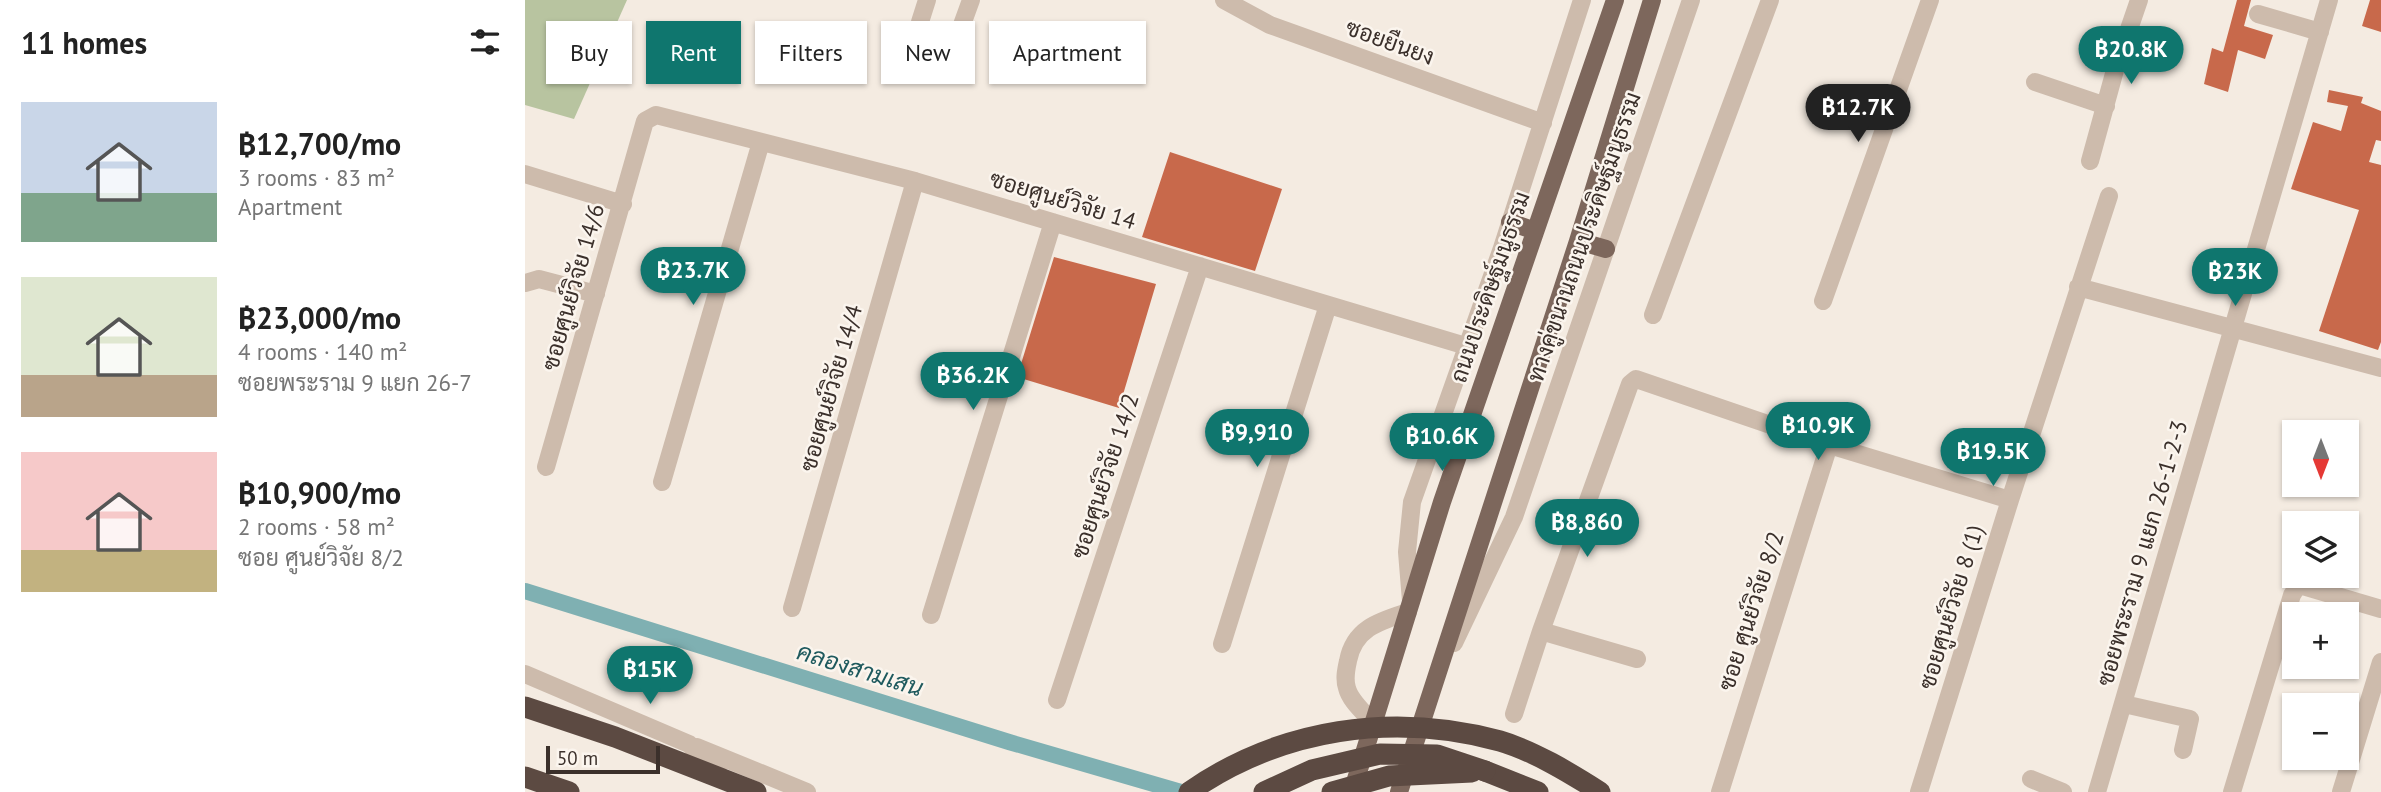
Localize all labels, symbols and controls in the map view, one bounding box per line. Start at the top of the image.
street label: ซอยยืนยง [1342,12,1438,71]
chip: Buy [546,21,632,84]
chip: Rent [646,21,741,84]
chip: Filters [755,21,867,84]
chip: New [881,21,975,84]
chip: Apartment [989,21,1146,84]
text: 11 homes [21,23,147,62]
icon: filters [466,23,504,61]
pin: ฿20.8K [2074,27,2188,86]
text: ฿20.8K [2095,34,2167,63]
pin: ฿12.7K [1801,85,1915,144]
street label: ทางคู่ขนานถนนประดิษฐ์มนูธรรม [1519,88,1650,387]
text: ฿12.7K [1822,92,1894,121]
text: ฿12,700/mo [238,124,401,163]
icon: home [77,130,161,214]
text: 3 rooms · 83 m² [238,163,395,192]
street label: ซอยศูนย์วิจัย 14 [986,163,1141,239]
street label: ถนนประดิษฐ์มนูธรรม [1442,187,1539,387]
text: Apartment [238,192,342,221]
street label: ซอยศูนย์วิจัย 14/6 [534,200,613,374]
pin: ฿23.7K [636,247,750,307]
pin: ฿23K [2194,248,2276,308]
text: ฿23.7K [657,255,729,284]
text: ฿23K [2208,256,2262,285]
text: ฿23,000/mo [238,298,401,337]
street label: ซอยศูนย์วิจัย 14/4 [792,300,871,475]
icon: home [77,305,161,389]
text: 4 rooms · 140 m² [238,337,407,366]
pin: ฿36.2K [916,352,1030,412]
text: ฿36.2K [937,360,1009,389]
text: ซอยพระราม 9 แยก 26-7 [238,368,472,397]
street label: ซอยศูนย์วิจัย 14/2 [1063,389,1148,563]
pin: ฿10.9K [1761,402,1875,462]
pin: ฿9,910 [1200,410,1314,469]
text: ฿10.9K [1782,410,1854,439]
pin: ฿10.6K [1385,414,1499,473]
street label: ซอยพระราม 9 แยก 26-1-2-3 [2090,416,2193,689]
text: ฿9,910 [1221,417,1293,446]
north arrow [2282,420,2359,497]
map controls [2282,420,2359,770]
text: ฿10.6K [1406,421,1478,450]
pin: ฿19.5K [1936,428,2050,488]
text: ฿19.5K [1957,436,2029,465]
text: ฿10,900/mo [238,473,401,512]
icon: home [77,480,161,564]
pin: ฿8,860 [1530,500,1644,559]
text: ฿8,860 [1551,507,1623,536]
button: layers [2282,511,2359,588]
text: 2 rooms · 58 m² [238,512,395,541]
street label: ซอยศูนย์วิจัย 8 (1) [1911,521,1992,693]
street label: ซอย ศูนย์วิจัย 8/2 [1710,527,1793,695]
text: ซอย ศูนย์วิจัย 8/2 [238,543,404,572]
button: + [2282,602,2359,679]
water label: คลองสามเสน [793,636,927,703]
pin: ฿15K [609,646,691,706]
text: ฿15K [623,654,677,683]
button: − [2282,693,2359,770]
scale bar [546,743,660,775]
text: 50 m [557,746,598,770]

